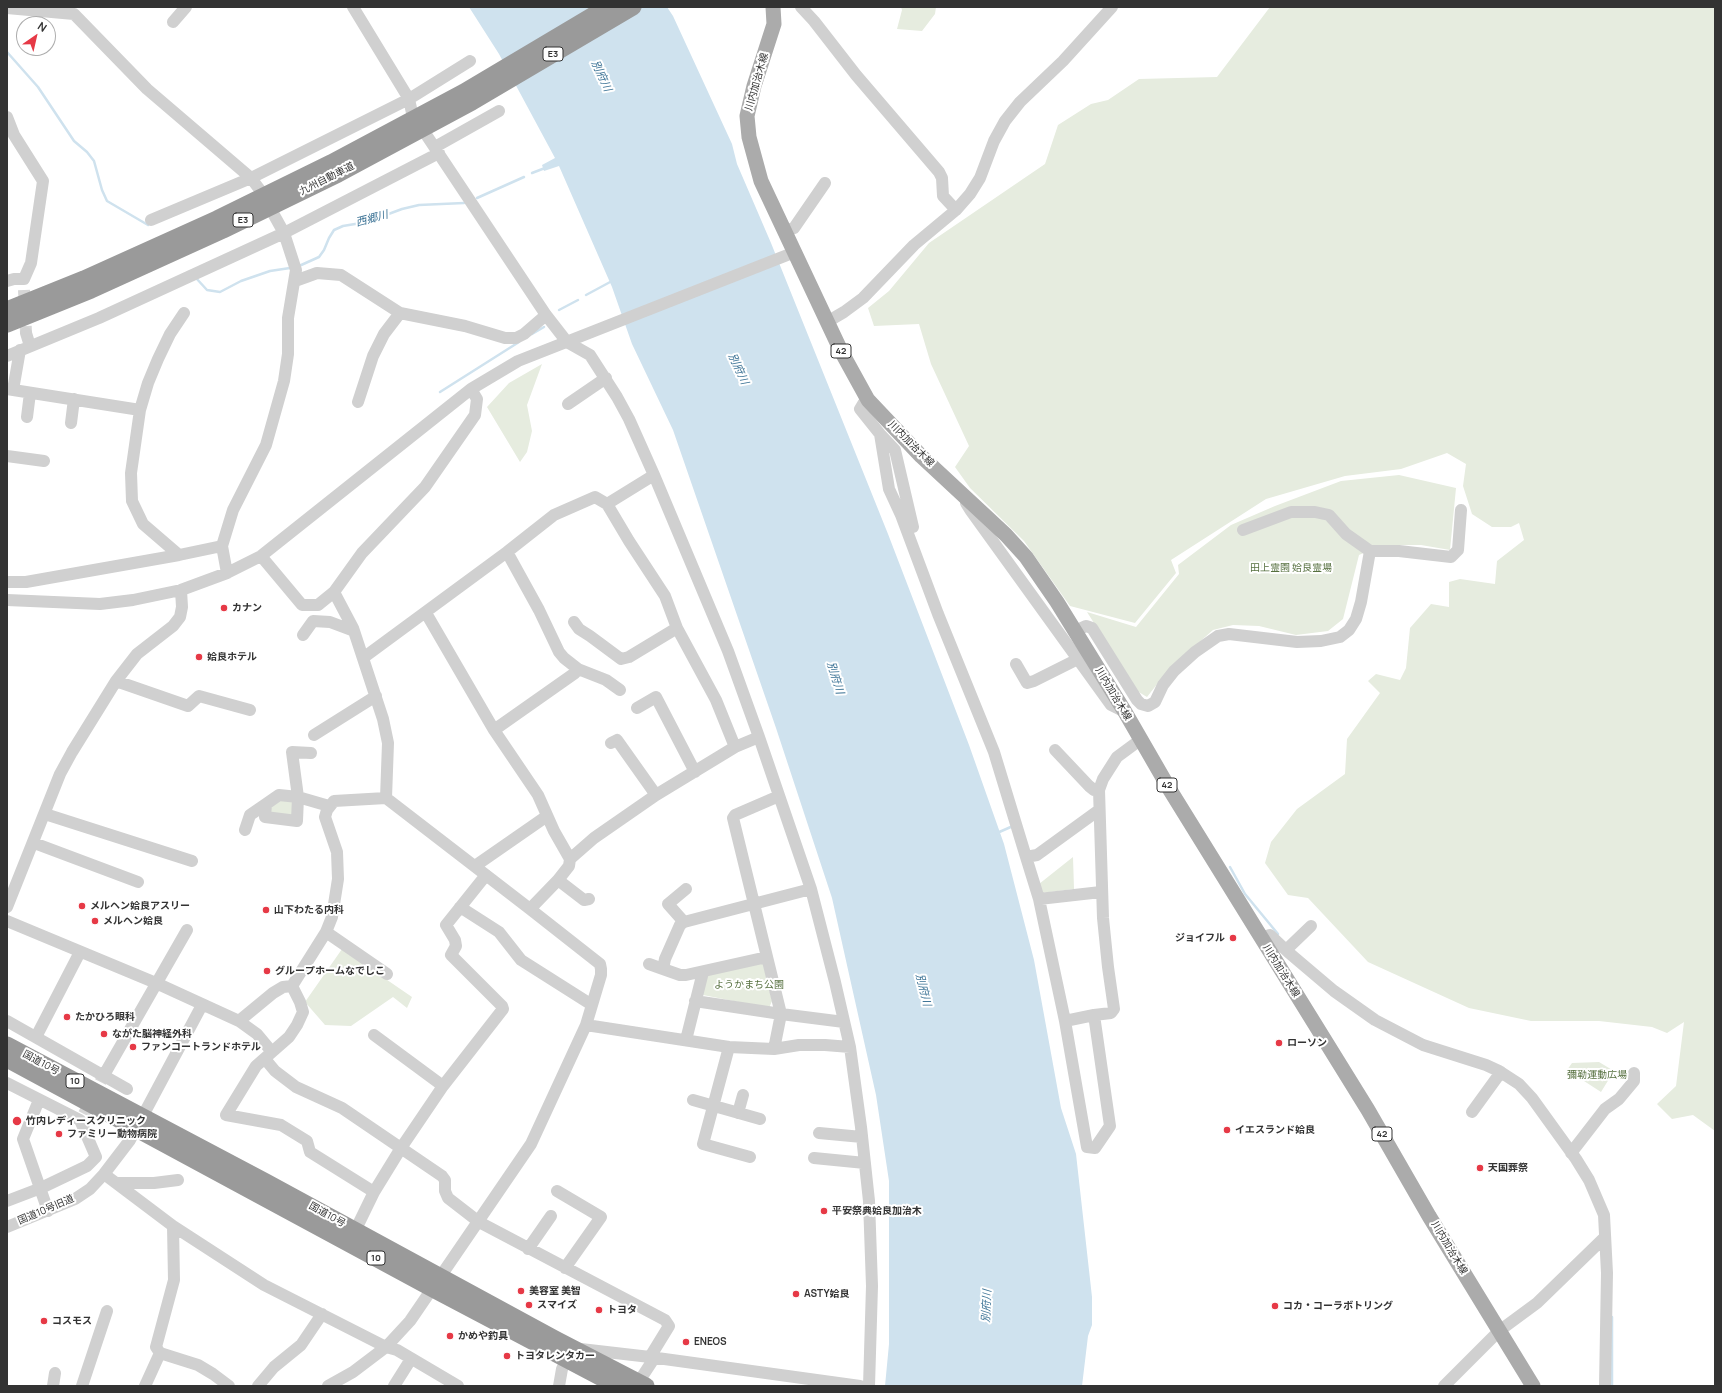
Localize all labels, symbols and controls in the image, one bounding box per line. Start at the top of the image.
north arrow [16,16,56,56]
text: N [35,18,50,35]
road number: E3 [543,47,563,61]
street label: 川内加治木線 [743,52,771,112]
water label: 別府川 [588,58,614,94]
street label: 九州自動車道 [298,160,356,198]
water label: 西郷川 [354,208,390,230]
road number: E3 [233,213,253,227]
road number: 42 [831,344,851,358]
water label: 別府川 [725,351,751,387]
street label: 川内加治木線 [886,419,936,469]
park label: 田上霊園 姶良霊場 [1250,562,1332,574]
place label: カナン [232,602,262,614]
marker: カナン [219,603,229,613]
place label: 姶良ホテル [207,651,257,663]
marker: 姶良ホテル [194,652,204,662]
water label: 別府川 [824,660,846,696]
street label: 川内加治木線 [1092,665,1134,723]
road number: 42 [1157,778,1177,792]
place label: メルヘン姶良アスリー [90,900,190,912]
marker: メルヘン姶良アスリー [77,901,87,911]
place label: 山下わたる内科 [274,904,344,916]
marker: 山下わたる内科 [261,905,271,915]
place label: メルヘン姶良 [103,915,163,927]
marker: メルヘン姶良 [90,916,100,926]
place label: ジョイフル [1175,932,1225,944]
marker: ジョイフル [1228,933,1238,943]
street label: 川内加治木線 [1260,942,1302,1000]
place label: グループホームなでしこ [275,965,385,977]
marker: グループホームなでしこ [262,966,272,976]
water label: 別府川 [913,972,933,1008]
park label: ようかまち公園 [714,979,784,991]
place label: たかひろ眼科 [75,1011,135,1023]
marker: たかひろ眼科 [62,1012,72,1022]
place label: ながた脳神経外科 [112,1028,192,1040]
marker: ながた脳神経外科 [99,1029,109,1039]
place label: ローソン [1287,1037,1327,1049]
marker: ローソン [1274,1038,1284,1048]
place label: ファンコートランドホテル [141,1041,261,1053]
marker: ファンコートランドホテル [128,1042,138,1052]
street label: 国道10号 [21,1048,61,1078]
park label: 彌勒運動広場 [1567,1069,1627,1081]
road number: 10 [66,1074,84,1088]
marker: 竹内レディースクリニック [11,1115,23,1127]
place label: 竹内レディースクリニック [26,1115,146,1127]
place label: イエスランド姶良 [1235,1124,1315,1136]
marker: イエスランド姶良 [1222,1125,1232,1135]
road number: 42 [1372,1127,1392,1141]
place label: ファミリー動物病院 [67,1128,157,1140]
marker: ファミリー動物病院 [54,1129,64,1139]
place label: 天国葬祭 [1488,1162,1528,1174]
marker: 天国葬祭 [1475,1163,1485,1173]
street label: 国道10号旧道 [16,1193,76,1227]
street label: 国道10号 [307,1200,347,1230]
place label: 平安祭典姶良加治木 [832,1205,922,1217]
marker: 平安祭典姶良加治木 [819,1206,829,1216]
street label: 川内加治木線 [1428,1219,1470,1277]
road number: 10 [367,1251,385,1265]
place label: 美容室 美智 [529,1285,581,1297]
marker: 美容室 美智 [516,1286,526,1296]
place label: ASTY姶良 [804,1288,850,1300]
marker: ASTY姶良 [791,1289,801,1299]
water label: 別府川 [980,1289,994,1323]
place label: スマイズ [537,1299,577,1311]
marker: スマイズ [524,1300,534,1310]
place label: コカ・コーラボトリング [1283,1300,1393,1312]
marker: コカ・コーラボトリング [1270,1301,1280,1311]
place label: トヨタ [607,1304,637,1316]
marker: トヨタ [594,1305,604,1315]
place label: コスモス [52,1315,92,1327]
marker: コスモス [39,1316,49,1326]
place label: かめや釣具 [458,1330,508,1342]
marker: かめや釣具 [445,1331,455,1341]
place label: ENEOS [694,1336,727,1348]
marker: ENEOS [681,1337,691,1347]
place label: トヨタレンタカー [515,1350,595,1362]
marker: トヨタレンタカー [502,1351,512,1361]

